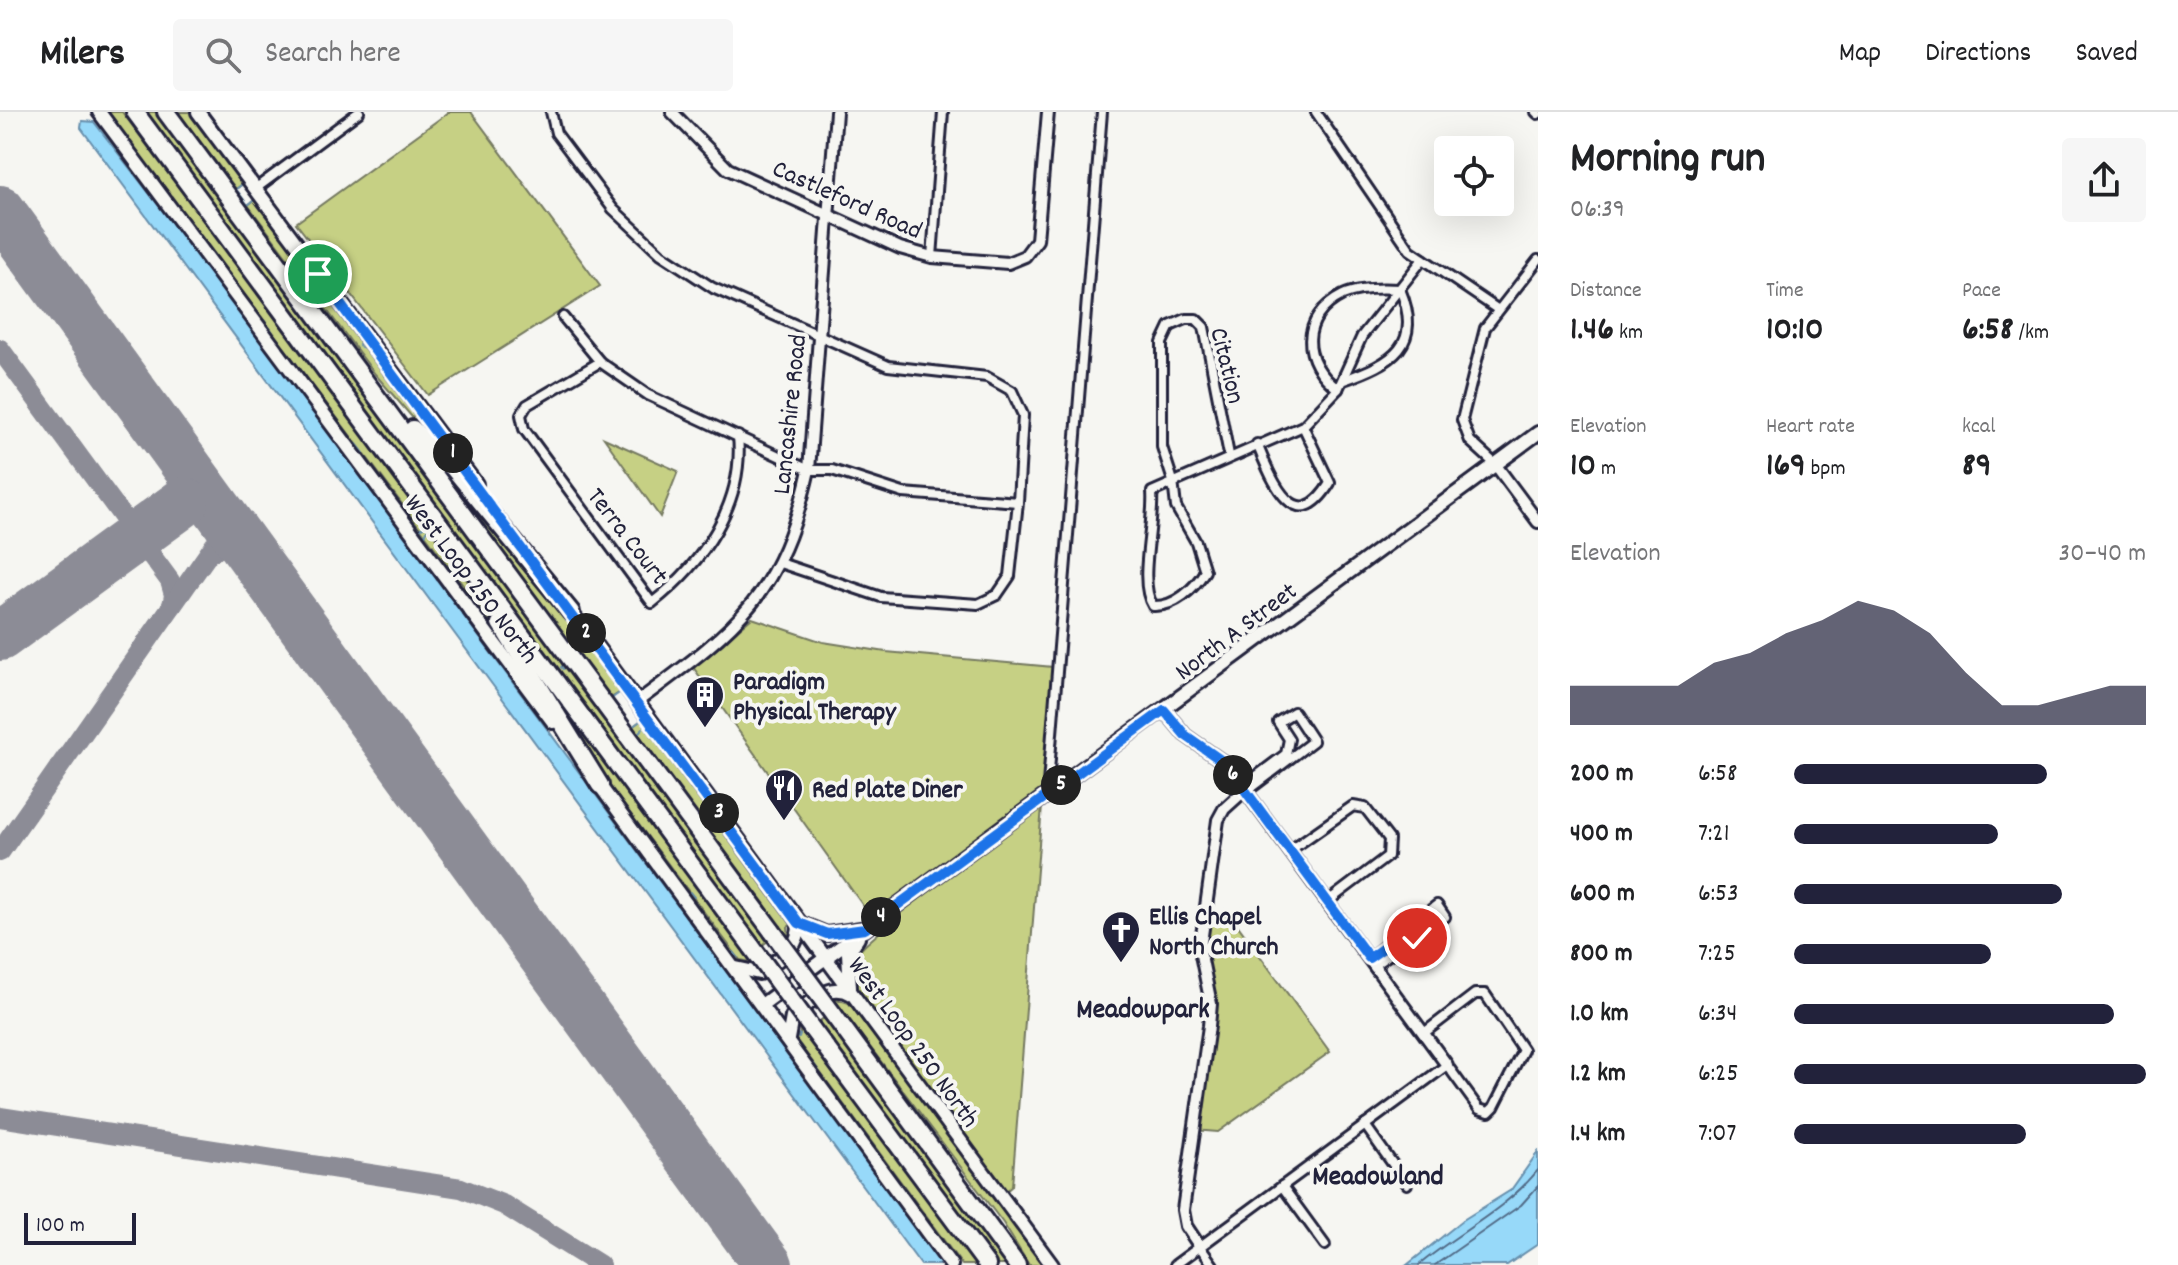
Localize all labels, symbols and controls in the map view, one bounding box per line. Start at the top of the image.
search box [173,19,733,91]
text: Milers [40,28,125,83]
icon: search [201,33,245,77]
text: Search here [265,34,401,77]
text: Map [1839,35,1881,75]
text: Directions [1925,35,2031,75]
text: Saved [2075,35,2138,75]
text: Morning run [1570,130,1765,193]
map controls [1434,136,1514,216]
button: locate [1434,136,1514,216]
button: share [2062,138,2146,222]
street label: Castleford Road [766,152,927,251]
text: 06:39 [1570,192,1625,229]
pin [284,240,352,308]
icon: arrive [296,252,340,296]
text: Distance [1570,276,1642,307]
text: Time [1766,276,1804,307]
text: Pace [1962,276,2001,307]
text: 1.46 [1570,307,1614,356]
text: 10:10 [1766,307,1824,356]
text: 6:58 [1962,307,2014,356]
text: km [1614,318,1643,349]
text: /km [2014,318,2049,349]
street label: Citation [1198,324,1253,408]
street label: Lancashire Road [765,332,818,496]
text: Elevation [1570,412,1647,443]
text: Heart rate [1766,412,1855,443]
text: kcal [1962,412,1995,443]
pin: 1 [433,433,473,473]
text: 1 [451,437,455,468]
text: 10 [1570,443,1596,492]
text: 169 [1766,443,1806,492]
text: 89 [1962,443,1991,492]
text: m [1596,454,1616,485]
text: bpm [1806,454,1846,485]
street label: Terra Court [577,481,676,594]
street label: West Loop 250 North [394,488,546,673]
text: Elevation [1570,536,1660,573]
text: 30–40 m [2059,536,2146,573]
street label: North A Street [1168,574,1306,691]
pin: 2 [566,613,606,653]
text: 2 [581,617,591,648]
place label: Paradigm Physical Therapy [733,665,897,732]
building icon: Paradigm Physical Therapy [684,674,726,729]
pin: 6 [1213,755,1253,795]
text: 200 m [1570,756,1634,793]
text: 6:58 [1698,756,1738,793]
text: 6 [1228,759,1238,790]
pin: 5 [1041,765,1081,805]
restaurant icon: Red Plate Diner [763,767,805,822]
text: 5 [1056,769,1066,800]
place label: Red Plate Diner [812,773,963,810]
pin: 3 [699,793,739,833]
text: 3 [714,797,724,828]
text: 400 m [1570,816,1633,853]
text: 7:21 [1698,816,1729,853]
text: 600 m [1570,876,1635,913]
text: 6:53 [1698,876,1739,913]
pin: 4 [861,897,901,937]
place label: Ellis Chapel North Church [1149,900,1279,967]
text: 4 [876,901,886,932]
pin [1383,904,1451,972]
church icon: Ellis Chapel North Church [1100,909,1142,964]
icon: check [1395,916,1439,960]
text: 800 m [1570,936,1633,973]
text: 7:25 [1698,936,1736,973]
street label: West Loop 250 North [837,950,987,1136]
district label: Meadowpark [1076,992,1210,1032]
text: 1.0 km [1570,996,1629,1033]
text: 6:34 [1698,996,1737,1033]
text: 1.2 km [1570,1056,1626,1093]
text: 6:25 [1698,1056,1738,1093]
text: 1.4 km [1570,1116,1625,1153]
text: 7:07 [1698,1116,1736,1153]
district label: Meadowland [1312,1159,1444,1199]
scale bar [24,1209,136,1245]
text: 100 m [36,1211,85,1242]

